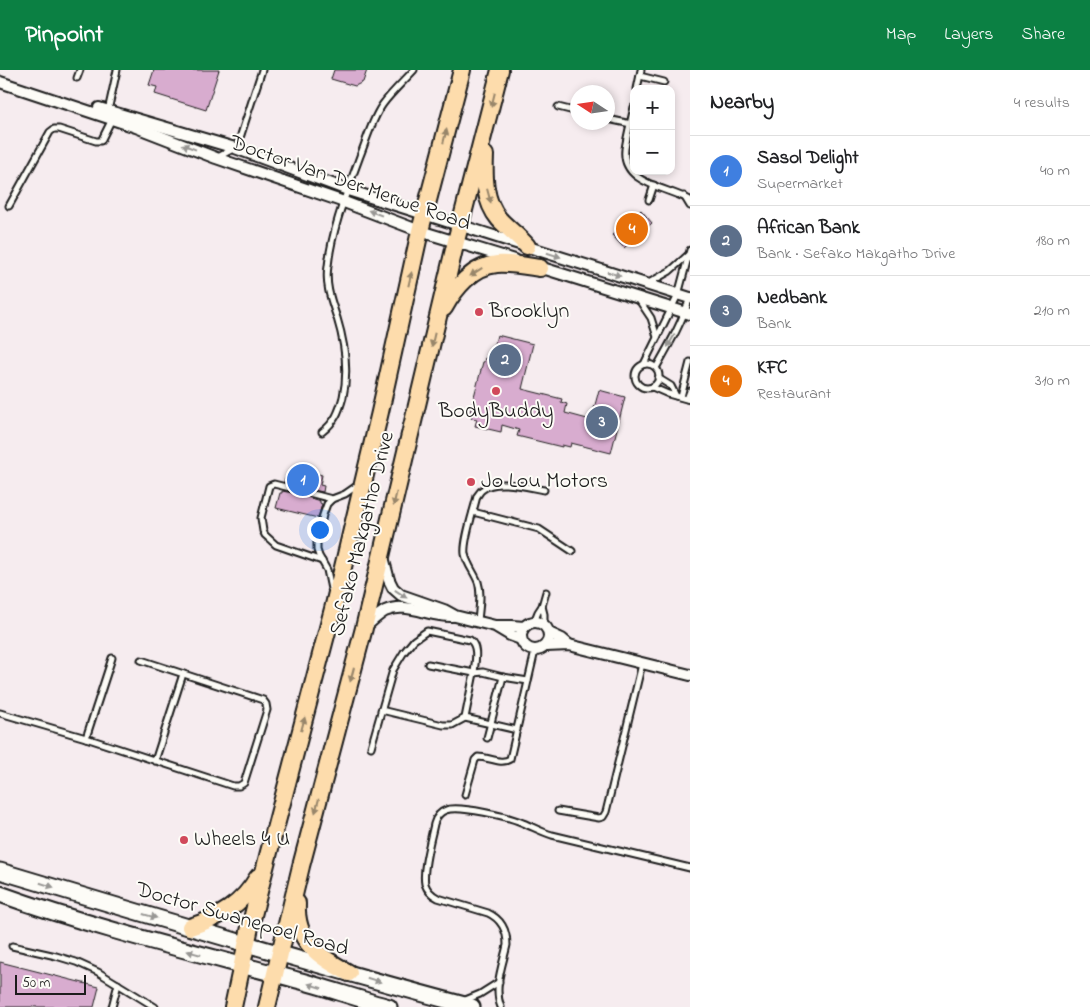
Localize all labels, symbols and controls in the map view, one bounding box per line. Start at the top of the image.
text: Pinpoint [25,18,103,53]
text: Map [886,22,916,48]
text: Layers [944,22,994,48]
text: Share [1022,22,1065,48]
north arrow [570,85,615,130]
map controls [630,85,675,175]
button: + [630,85,675,130]
text: Nearby [710,88,774,118]
text: 4 results [1014,91,1070,115]
one-way arrow [489,93,497,108]
street label: Doctor Van Der Merwe Road [224,127,475,240]
one-way arrow [441,129,449,144]
button: − [630,130,675,175]
one-way arrow [181,143,196,151]
text: Sasol Delight [757,145,859,172]
text: 1 [723,159,729,183]
text: 40 m [1040,159,1070,183]
text: Supermarket [757,172,843,196]
one-way arrow [485,189,493,204]
one-way arrow [367,209,382,217]
pin: 4 [616,210,648,248]
text: African Bank [757,215,860,242]
text: 2 [722,229,730,253]
text: 180 m [1036,229,1070,253]
text: Bank · Sefako Makgatho Drive [757,242,955,266]
one-way arrow [547,251,562,259]
one-way arrow [470,267,483,277]
one-way arrow [607,270,622,278]
one-way arrow [406,271,414,286]
text: Nedbank [757,285,827,312]
place label: Brooklyn [488,296,569,329]
text: 3 [723,299,729,323]
text: 210 m [1034,299,1070,323]
marker: Brooklyn [473,306,485,318]
text: Bank [757,312,791,336]
one-way arrow [429,332,437,347]
one-way arrow [667,334,676,348]
pin: 2 [489,341,521,379]
text: KFC [757,355,787,382]
text: 4 [723,369,729,393]
text: 310 m [1035,369,1070,393]
text: Restaurant [757,382,831,406]
marker: BodyBuddy [490,385,502,397]
place label: BodyBuddy [437,396,554,429]
pin: 3 [586,403,618,441]
street label: Sefako Makgatho Drive [322,428,405,640]
pin: 1 [287,461,319,499]
place label: Jo Lou Motors [481,466,608,498]
marker: Jo Lou Motors [465,476,477,488]
one-way arrow [391,492,399,507]
your location [307,517,333,543]
one-way arrow [394,589,408,599]
one-way arrow [347,667,355,682]
one-way arrow [299,717,307,732]
one-way arrow [313,798,321,813]
place label: Wheels 4 U [194,824,290,856]
marker: Wheels 4 U [178,834,190,846]
street label: Doctor Swanepoel Road [131,874,352,966]
one-way arrow [39,882,54,889]
one-way arrow [143,912,158,920]
one-way arrow [187,949,202,957]
scale bar [15,972,86,995]
text: 50 m [22,973,50,994]
one-way arrow [366,977,381,985]
one-way arrow [308,981,323,989]

